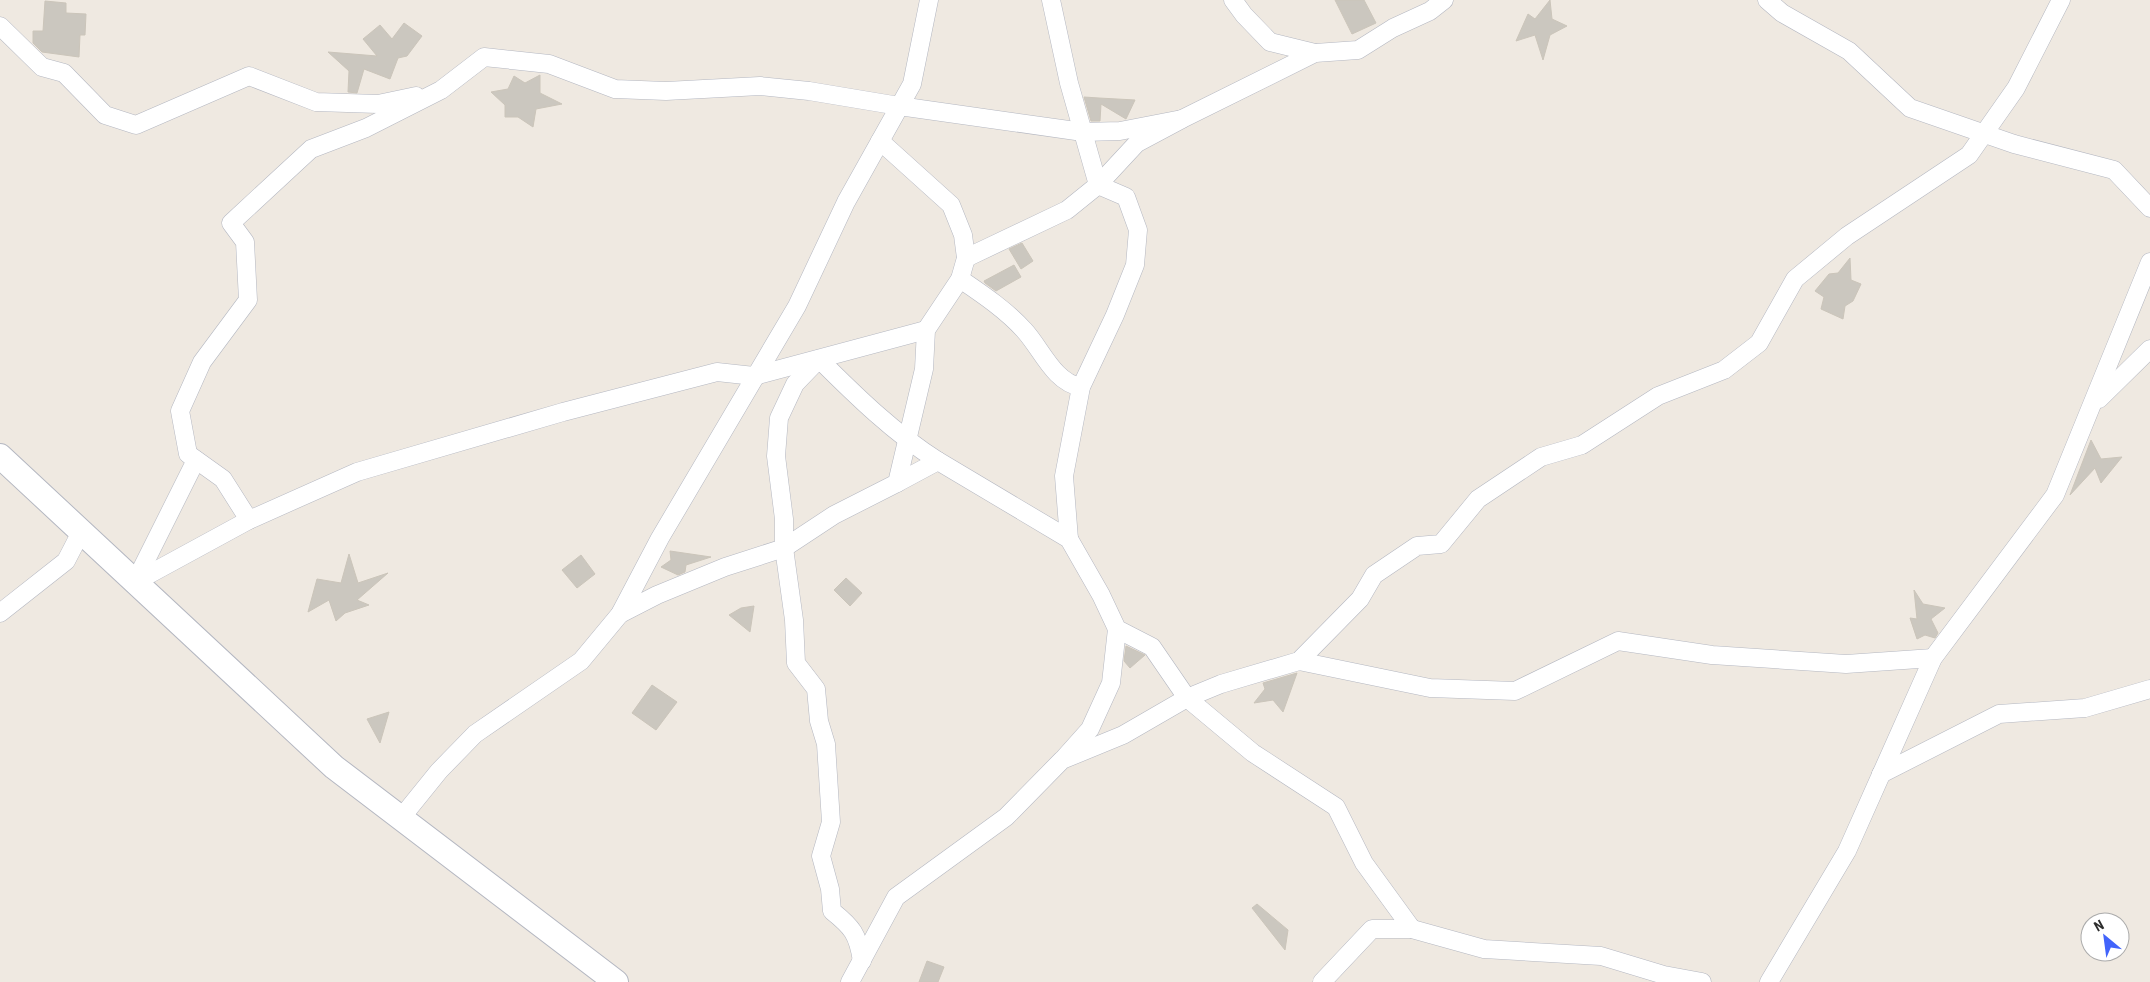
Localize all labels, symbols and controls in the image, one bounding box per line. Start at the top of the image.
north arrow [2080,912,2130,962]
text: N [2091,917,2106,935]

